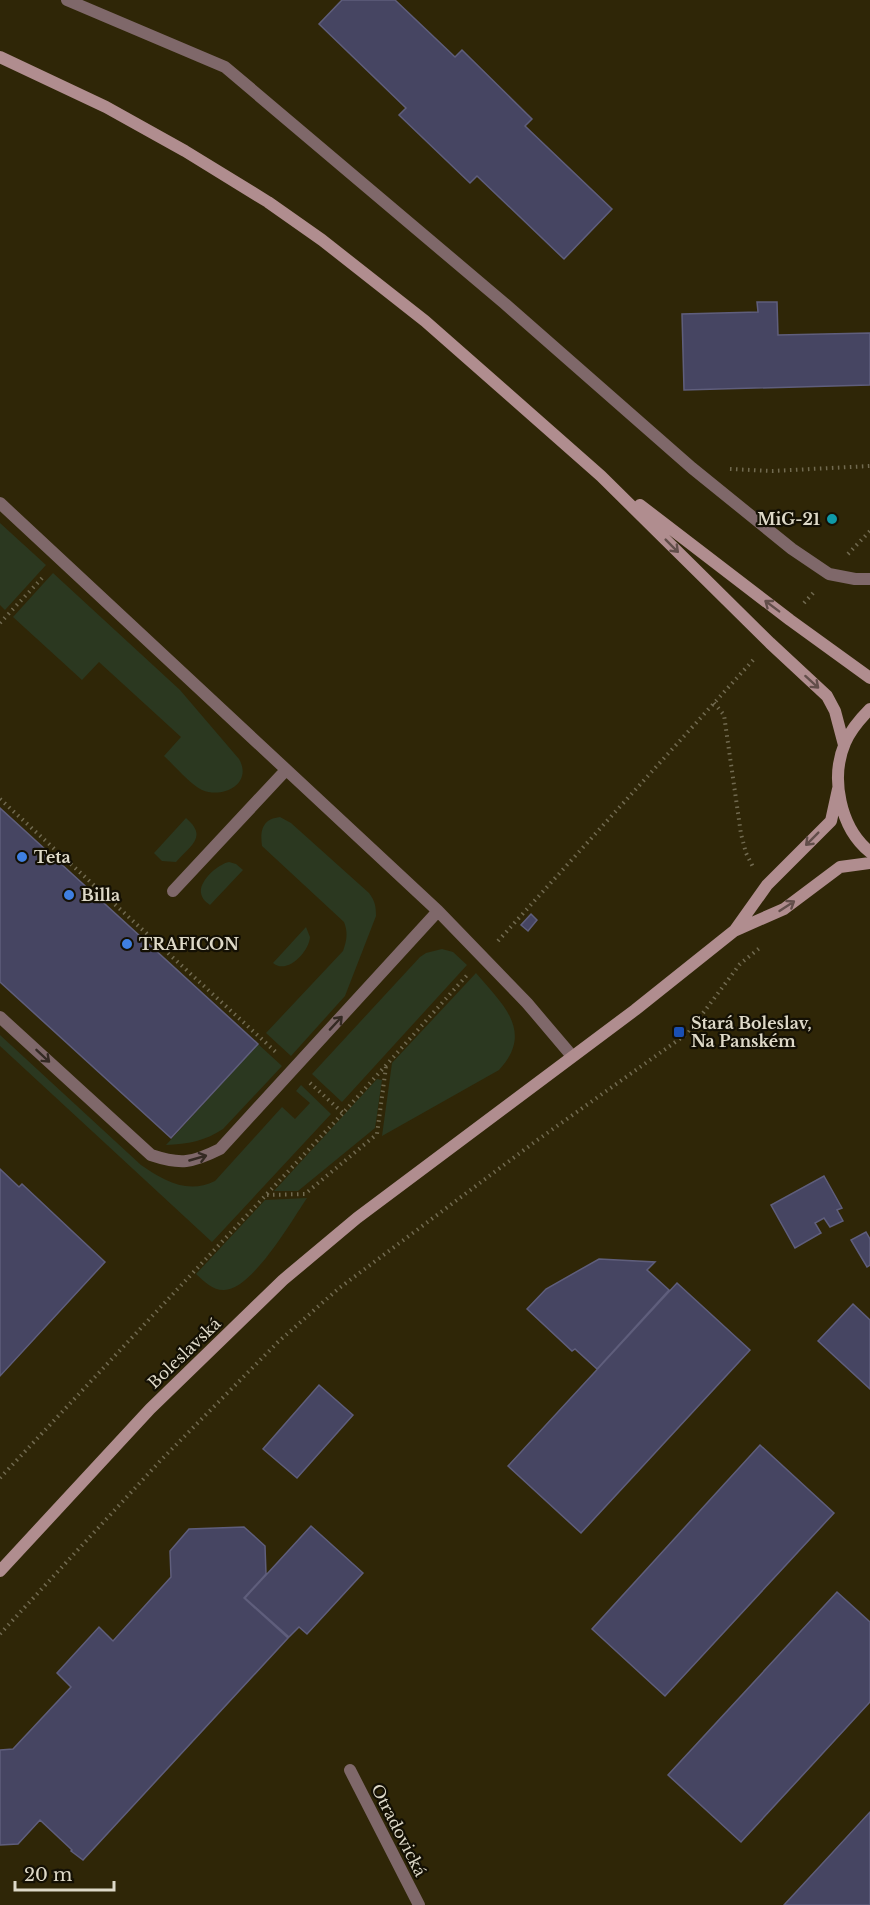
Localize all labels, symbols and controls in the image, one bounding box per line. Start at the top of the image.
place label: MiG-21 [757,509,820,529]
marker: MiG-21 [825,512,839,526]
one-way arrow [665,539,680,554]
one-way arrow [764,600,780,613]
one-way arrow [805,675,820,689]
one-way arrow [805,832,820,847]
place label: Teta [34,847,71,867]
marker: Teta [15,850,29,864]
place label: Billa [81,885,120,905]
marker: Billa [62,888,76,902]
one-way arrow [778,899,795,912]
place label: TRAFICON [139,934,239,954]
marker: TRAFICON [120,937,134,951]
place label: Stará Boleslav, Na Panském [691,1013,812,1051]
one-way arrow [329,1016,343,1031]
marker: Stará Boleslav, Na Panském [672,1025,686,1039]
one-way arrow [35,1049,50,1063]
one-way arrow [188,1152,207,1163]
street label: Boleslavská [143,1313,225,1393]
street label: Otradovická [367,1780,431,1880]
scale bar [15,1854,114,1892]
text: 20 m [24,1864,72,1886]

